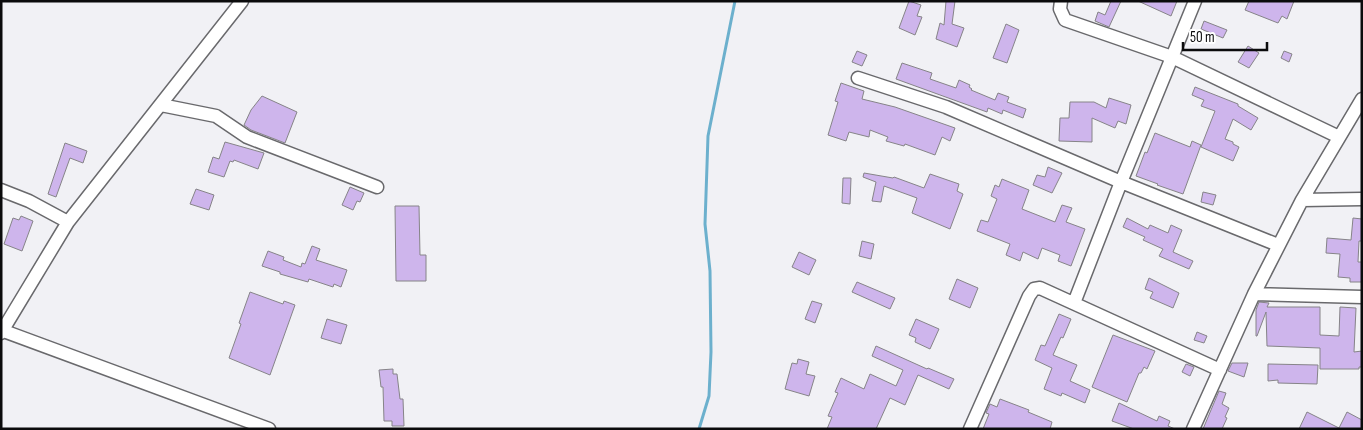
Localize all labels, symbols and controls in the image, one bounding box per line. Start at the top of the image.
scale bar [1183,20,1267,52]
text: 50 m [1190,28,1215,47]

